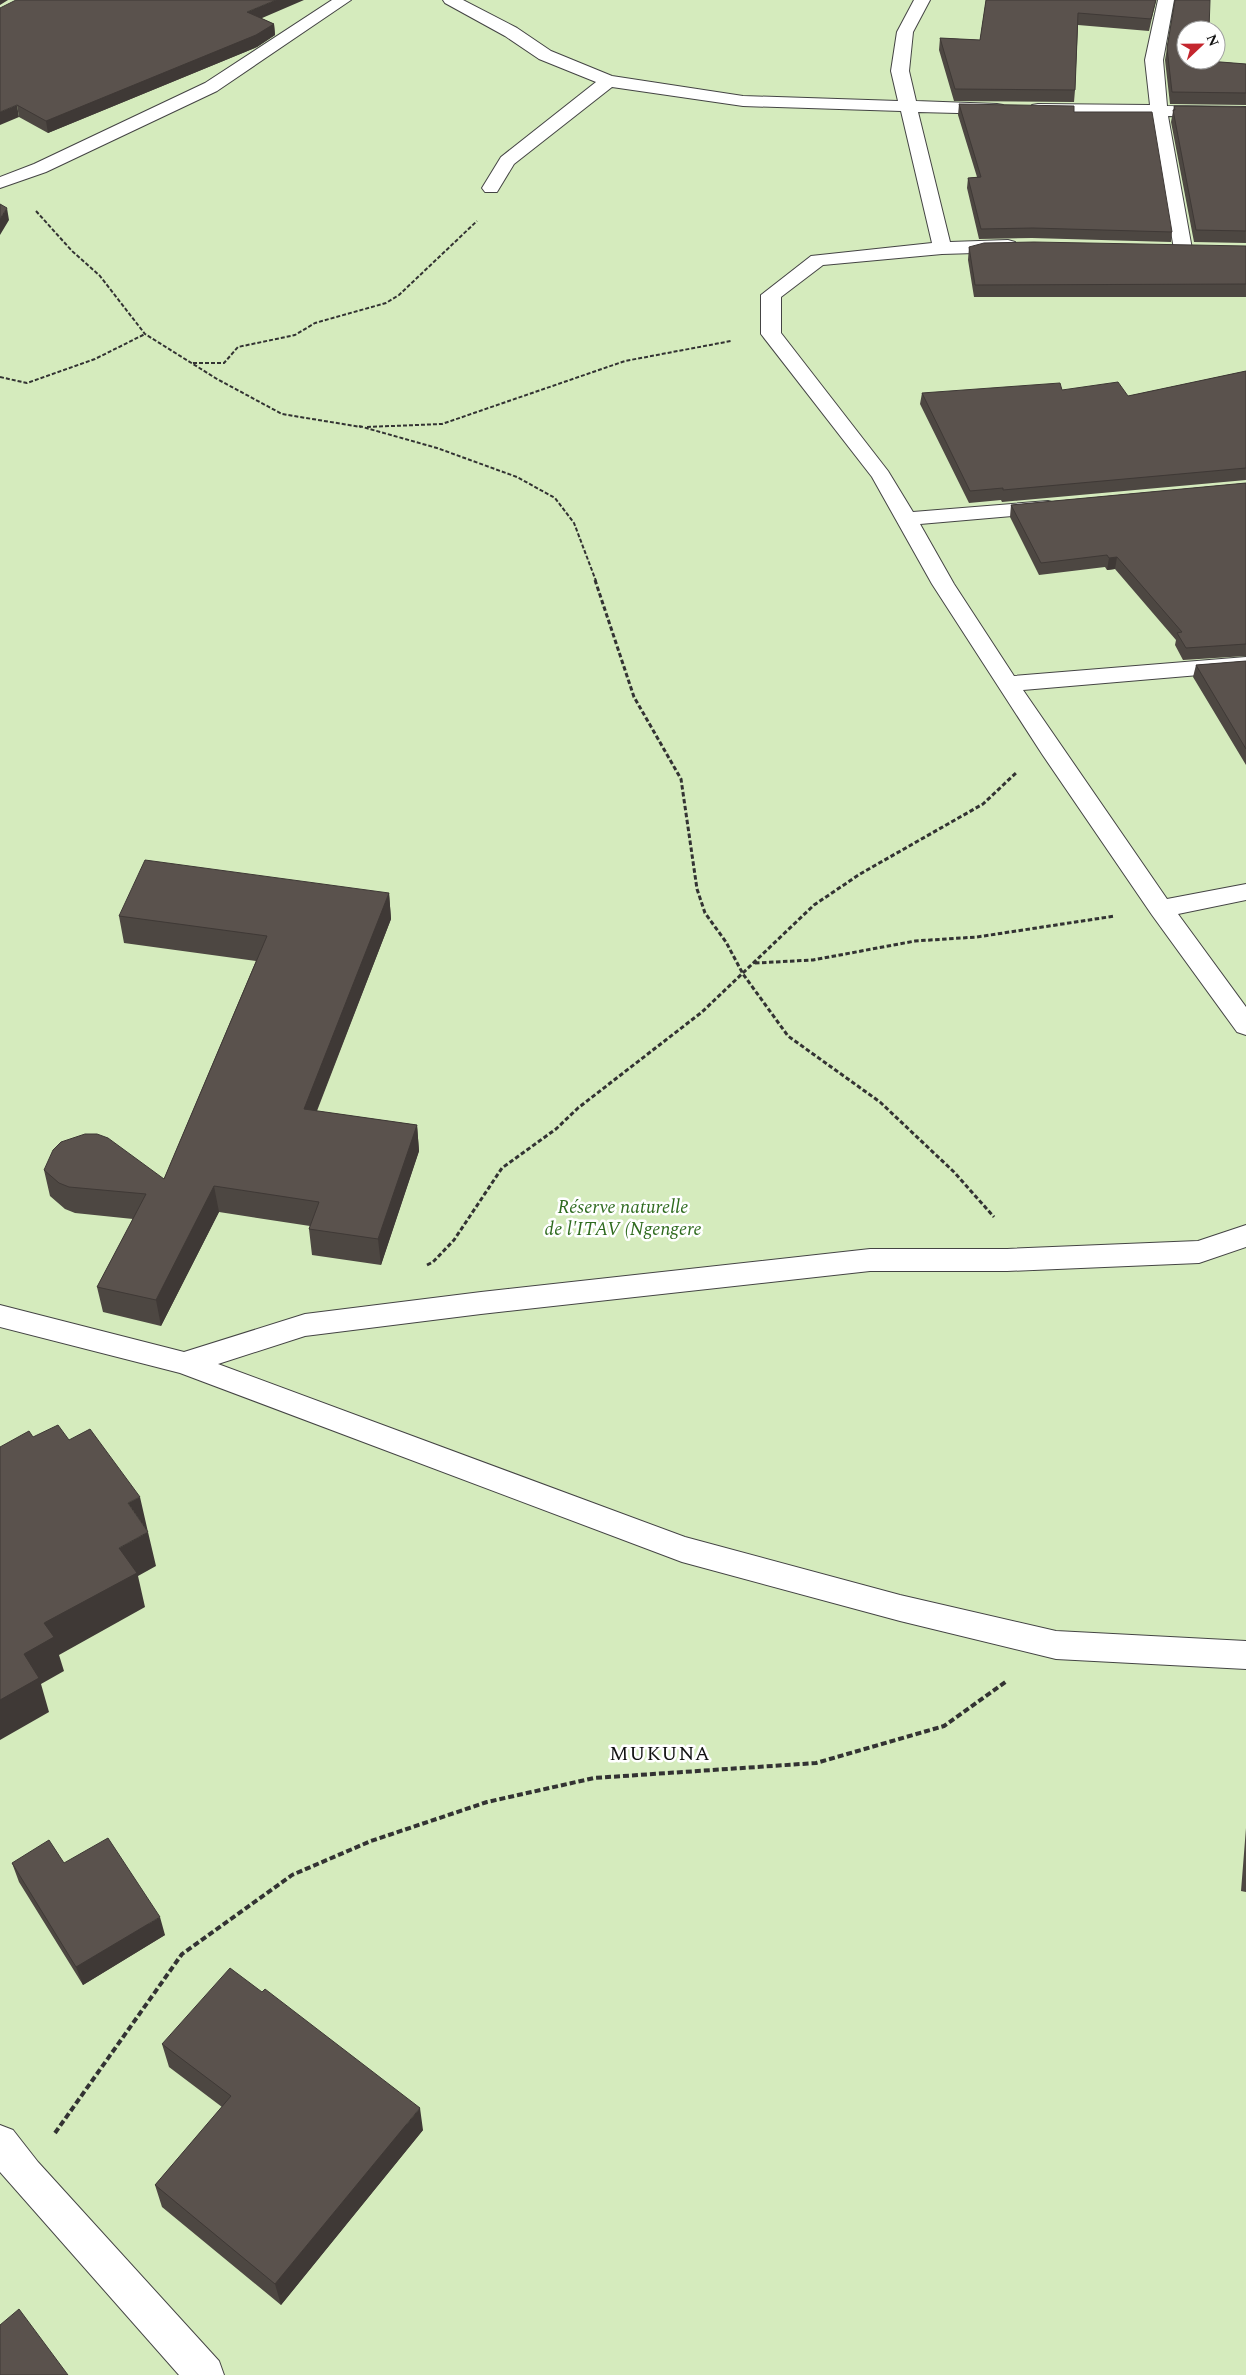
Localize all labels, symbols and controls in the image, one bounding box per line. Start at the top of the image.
north arrow [1176,20,1226,70]
text: N [1201,31,1224,50]
park label: Réserve naturelle de l'ITAV (Ngengere [544,1193,702,1244]
district label: MUKUNA [609,1739,711,1769]

